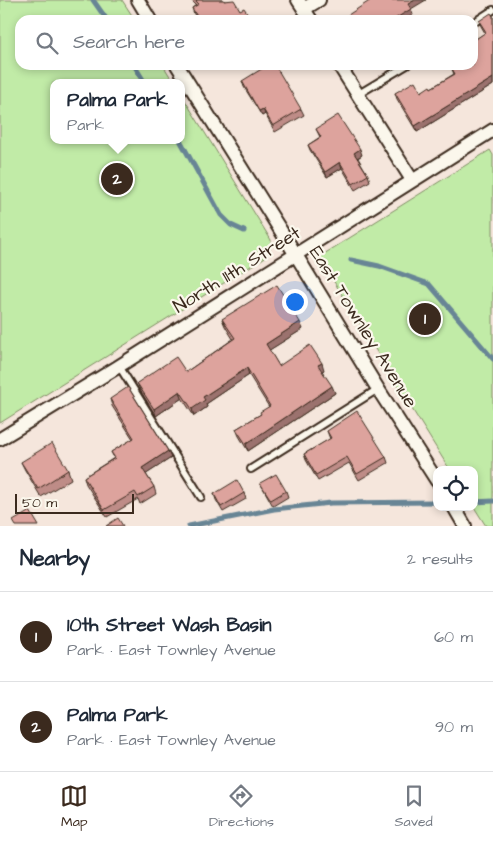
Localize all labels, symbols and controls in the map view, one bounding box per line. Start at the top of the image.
search box [15,15,478,70]
icon: search [33,29,61,57]
text: Search here [73,29,185,56]
popup [50,79,185,144]
text: Palma Park [67,87,168,114]
text: Park [67,114,104,136]
pin: 2 [101,160,133,198]
street label: North 11th Street [168,220,306,320]
street label: East Townley Avenue [301,241,424,414]
your location [282,289,308,315]
pin: 1 [409,300,441,338]
map controls [433,466,478,511]
button: locate [433,466,478,511]
scale bar [15,491,134,514]
text: 50 m [22,493,57,513]
text: Nearby [20,544,90,573]
text: 2 results [407,548,473,570]
text: 10th Street Wash Basin [67,612,272,639]
text: 1 [35,626,37,648]
text: 60 m [434,626,473,648]
text: Park · East Townley Avenue [67,639,276,661]
text: Palma Park [67,702,168,729]
text: 2 [31,716,41,738]
text: 90 m [435,716,473,738]
text: Park · East Townley Avenue [67,729,276,751]
tab: Map [60,782,88,832]
tab: Directions [209,782,274,832]
tab: Saved [395,782,433,832]

